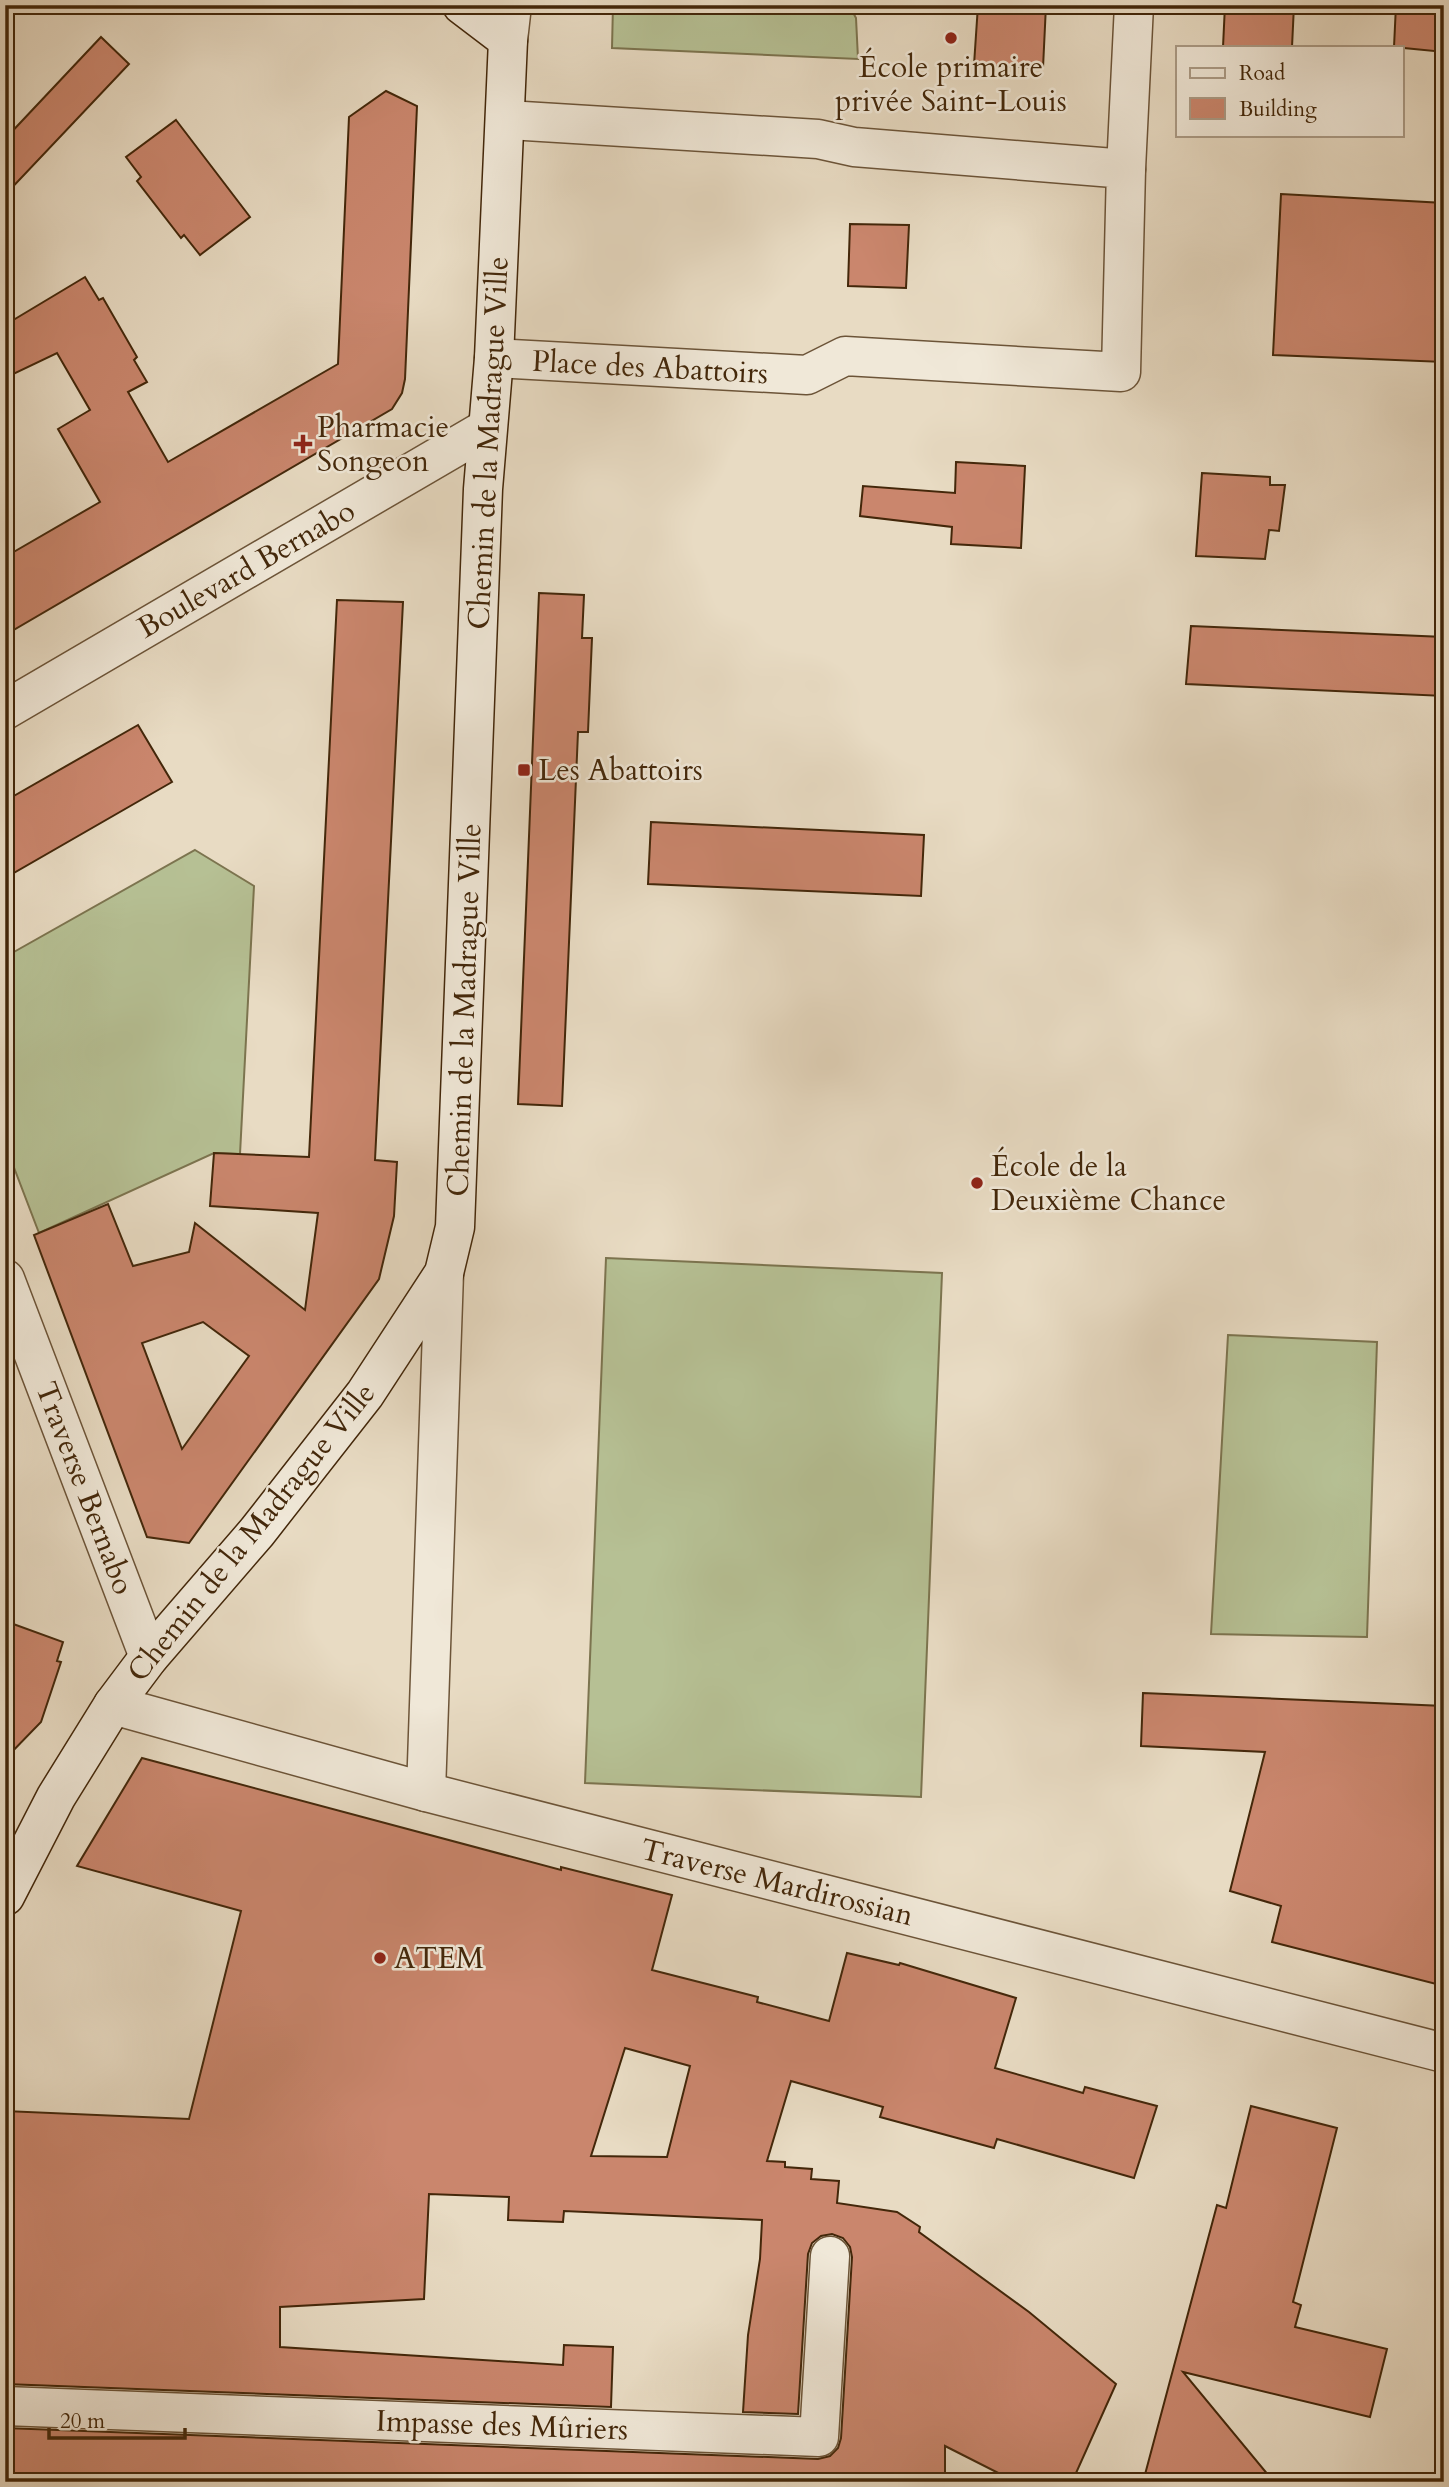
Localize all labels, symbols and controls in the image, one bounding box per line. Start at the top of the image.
marker: École primaire privée Saint-Louis [943,30,959,46]
legend [1176,46,1404,136]
place label: École primaire privée Saint-Louis [835,47,1067,122]
text: Road [1239,59,1285,88]
text: Building [1239,95,1317,124]
street label: Chemin de la Madrague Ville [458,255,519,631]
street label: Place des Abattoirs [531,341,769,394]
place label: Pharmacie Songeon [317,407,449,482]
marker: Pharmacie Songeon [295,436,311,452]
street label: Boulevard Bernabo [130,490,362,648]
place label: Les Abattoirs [538,750,703,791]
marker: Les Abattoirs [516,762,532,778]
street label: Chemin de la Madrague Ville [437,823,492,1197]
place label: École de la Deuxième Chance [991,1146,1226,1221]
marker: École de la Deuxième Chance [969,1175,985,1191]
street label: Chemin de la Madrague Ville [118,1374,385,1690]
street label: Traverse Bernabo [25,1376,144,1600]
street label: Traverse Mardirossian [636,1829,917,1936]
place label: ATEM [394,1938,484,1979]
marker: ATEM [372,1950,388,1966]
scale bar [49,2396,186,2440]
street label: Impasse des Mûriers [375,2401,629,2450]
text: 20 m [60,2407,105,2436]

